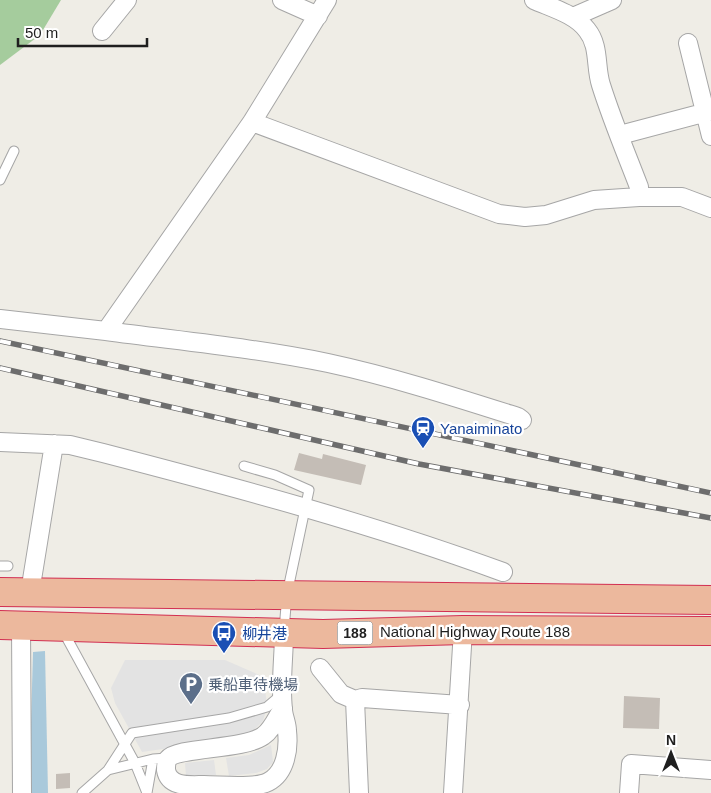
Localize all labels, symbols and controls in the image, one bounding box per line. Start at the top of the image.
scale bar [18,15,146,47]
text: 50 m [25,24,58,41]
station icon: Yanaiminato [410,415,436,449]
place label: Yanaiminato [440,420,522,437]
bus stop icon: 柳井港 [211,620,237,654]
road number: 188 [338,622,372,644]
street label: National Highway Route 188 [380,623,570,640]
place label: 柳井港 [242,625,287,642]
parking icon: 乗船車待機場 [178,671,204,705]
place label: 乗船車待機場 [208,676,298,693]
north arrow [646,728,696,778]
text: N [666,732,676,748]

